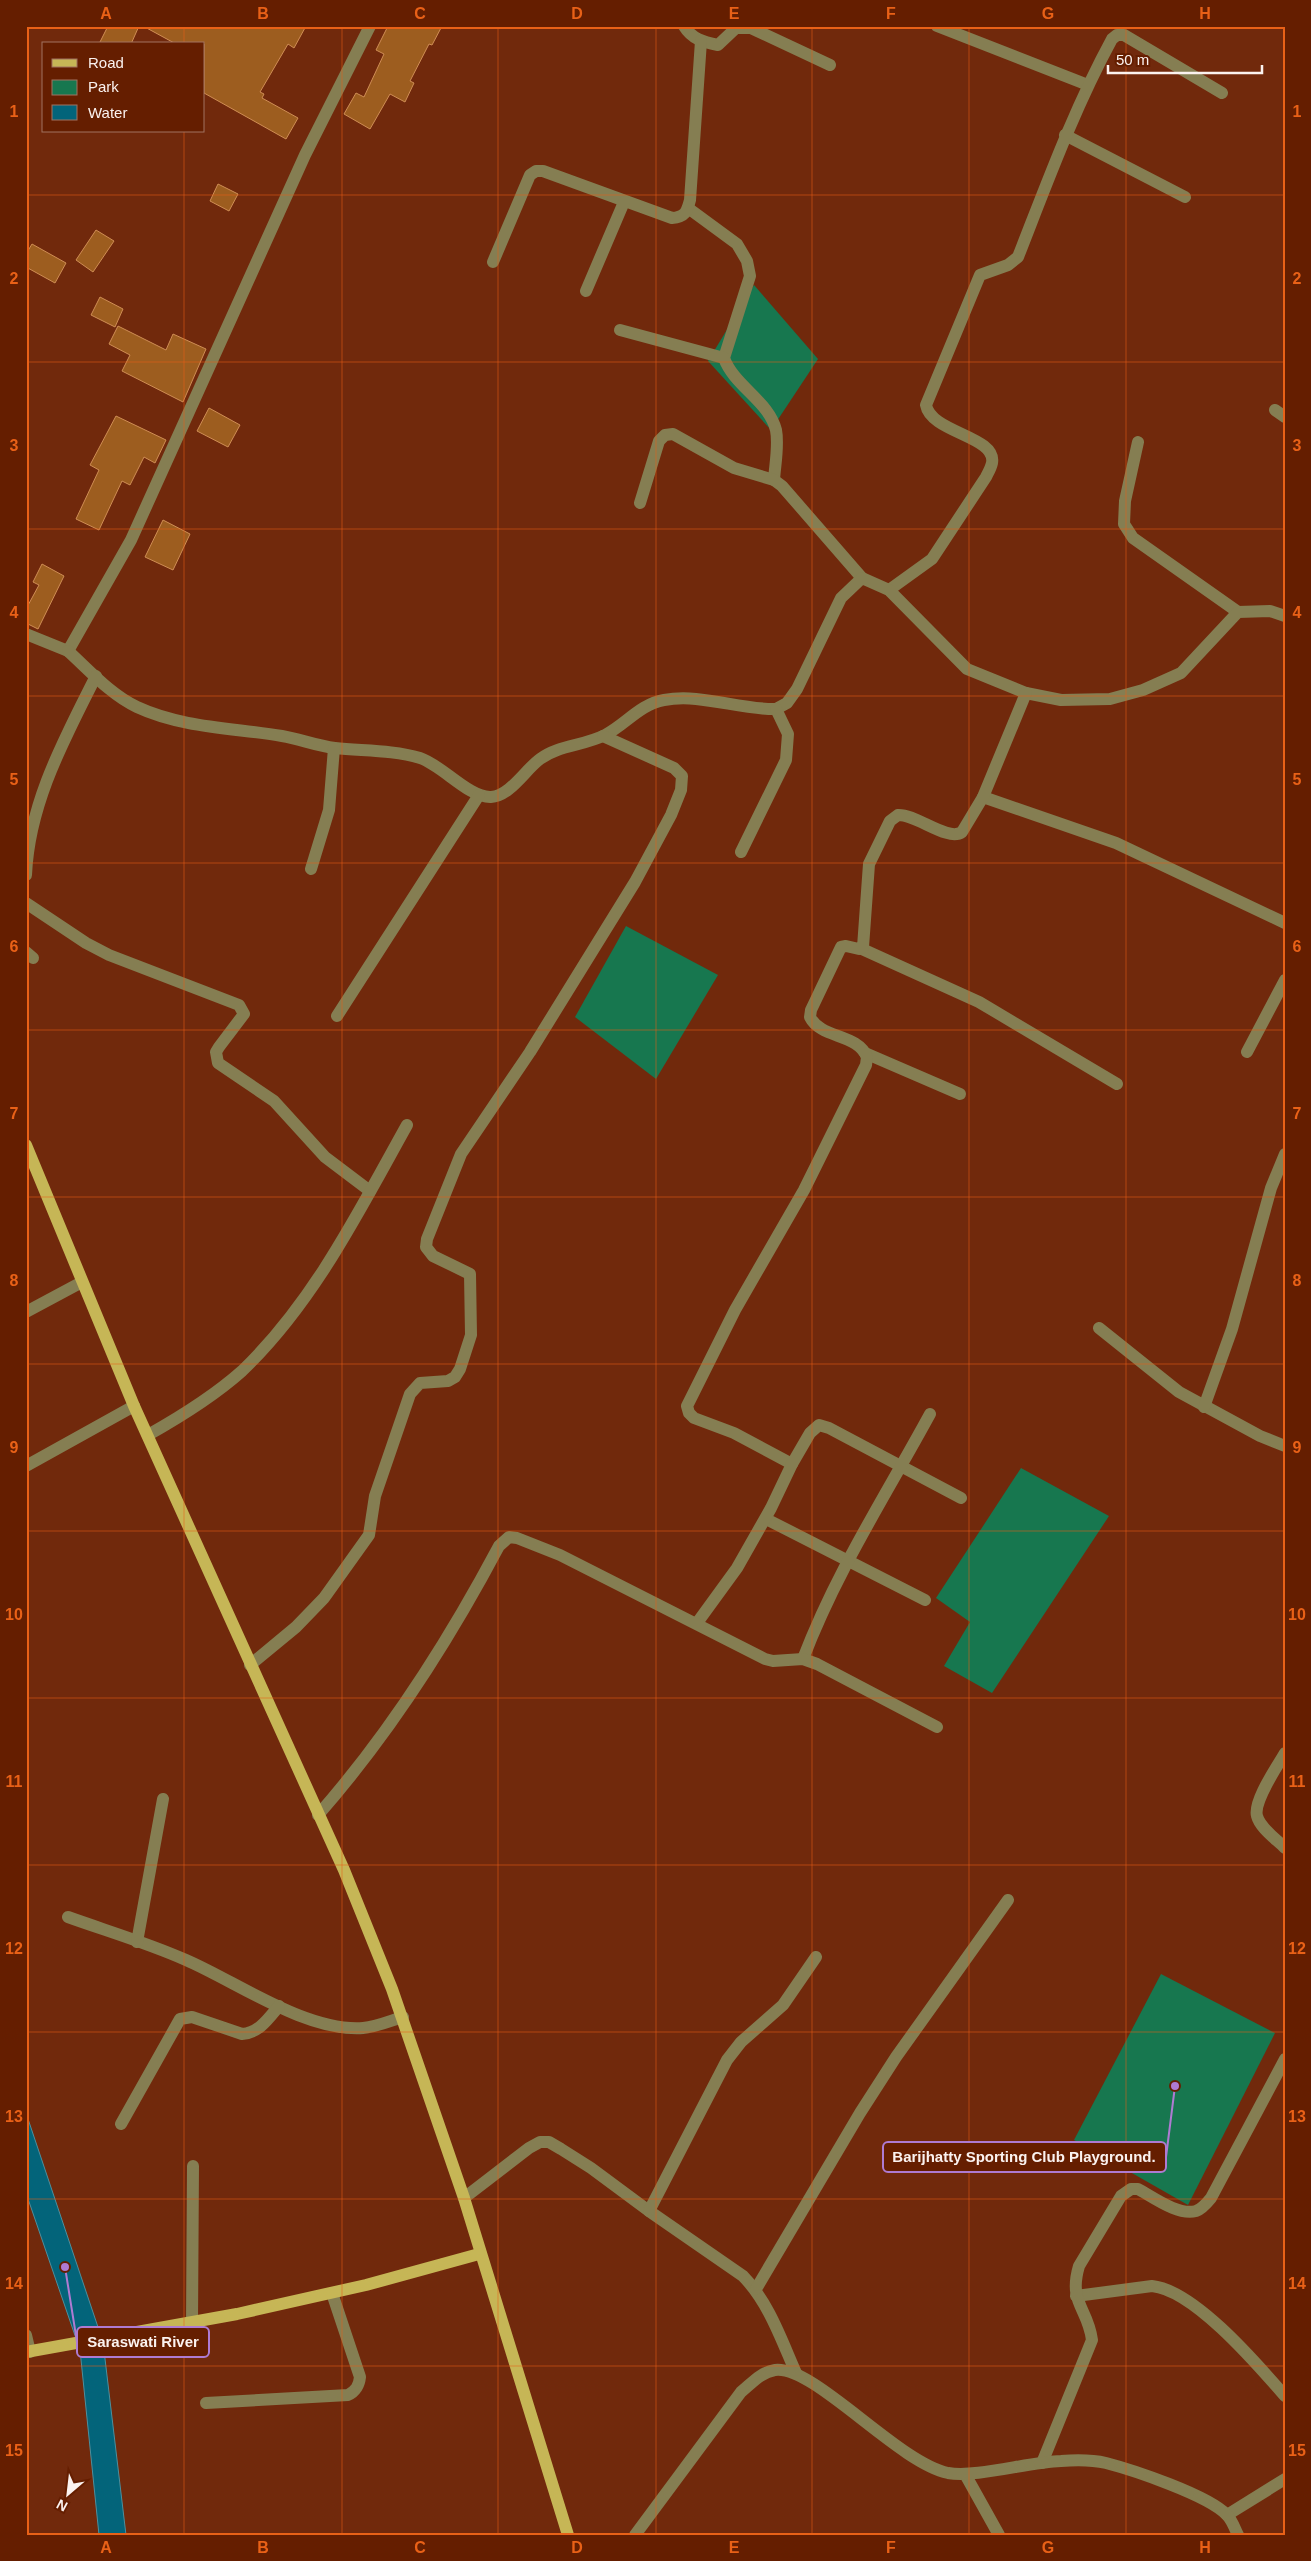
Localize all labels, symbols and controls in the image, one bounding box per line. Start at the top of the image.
text: A [100,5,112,22]
text: B [257,5,269,22]
text: C [414,5,426,22]
text: D [571,5,583,22]
text: E [729,5,740,22]
text: F [886,5,896,22]
text: G [1042,5,1054,22]
text: H [1199,5,1211,22]
legend [42,42,205,132]
scale bar [1108,42,1262,74]
text: 50 m [1116,51,1149,68]
text: Road [88,54,124,71]
text: Park [88,78,119,95]
text: 1 [10,103,19,120]
text: 1 [1293,103,1302,120]
text: Water [88,104,127,121]
text: 2 [10,270,19,287]
text: 2 [1293,270,1302,287]
text: 3 [10,437,19,454]
text: 3 [1293,437,1302,454]
text: 4 [10,604,19,621]
text: 4 [1293,604,1302,621]
text: 5 [10,771,19,788]
text: 5 [1293,771,1302,788]
text: 6 [10,938,19,955]
text: 6 [1293,938,1302,955]
text: 7 [10,1105,19,1122]
text: 7 [1293,1105,1302,1122]
text: 8 [10,1272,19,1289]
text: 8 [1293,1272,1302,1289]
text: 9 [10,1439,19,1456]
text: 9 [1293,1439,1302,1456]
text: 10 [5,1606,23,1623]
text: 10 [1288,1606,1306,1623]
text: 11 [6,1773,23,1790]
text: 11 [1289,1773,1306,1790]
text: 12 [5,1940,23,1957]
text: 12 [1288,1940,1306,1957]
text: 13 [5,2108,23,2125]
text: 13 [1288,2108,1306,2125]
callout: Barijhatty Sporting Club Playground. [883,2142,1166,2172]
text: Barijhatty Sporting Club Playground. [892,2148,1156,2165]
text: 14 [5,2275,23,2292]
text: 14 [1288,2275,1306,2292]
callout: Saraswati River [77,2327,209,2357]
text: Saraswati River [87,2333,199,2350]
text: 15 [5,2442,23,2459]
text: 15 [1288,2442,1306,2459]
north arrow [42,2468,92,2518]
text: N [54,2496,70,2515]
text: A [100,2539,112,2556]
text: B [257,2539,269,2556]
text: C [414,2539,426,2556]
text: D [571,2539,583,2556]
text: E [729,2539,740,2556]
text: F [886,2539,896,2556]
text: G [1042,2539,1054,2556]
text: H [1199,2539,1211,2556]

